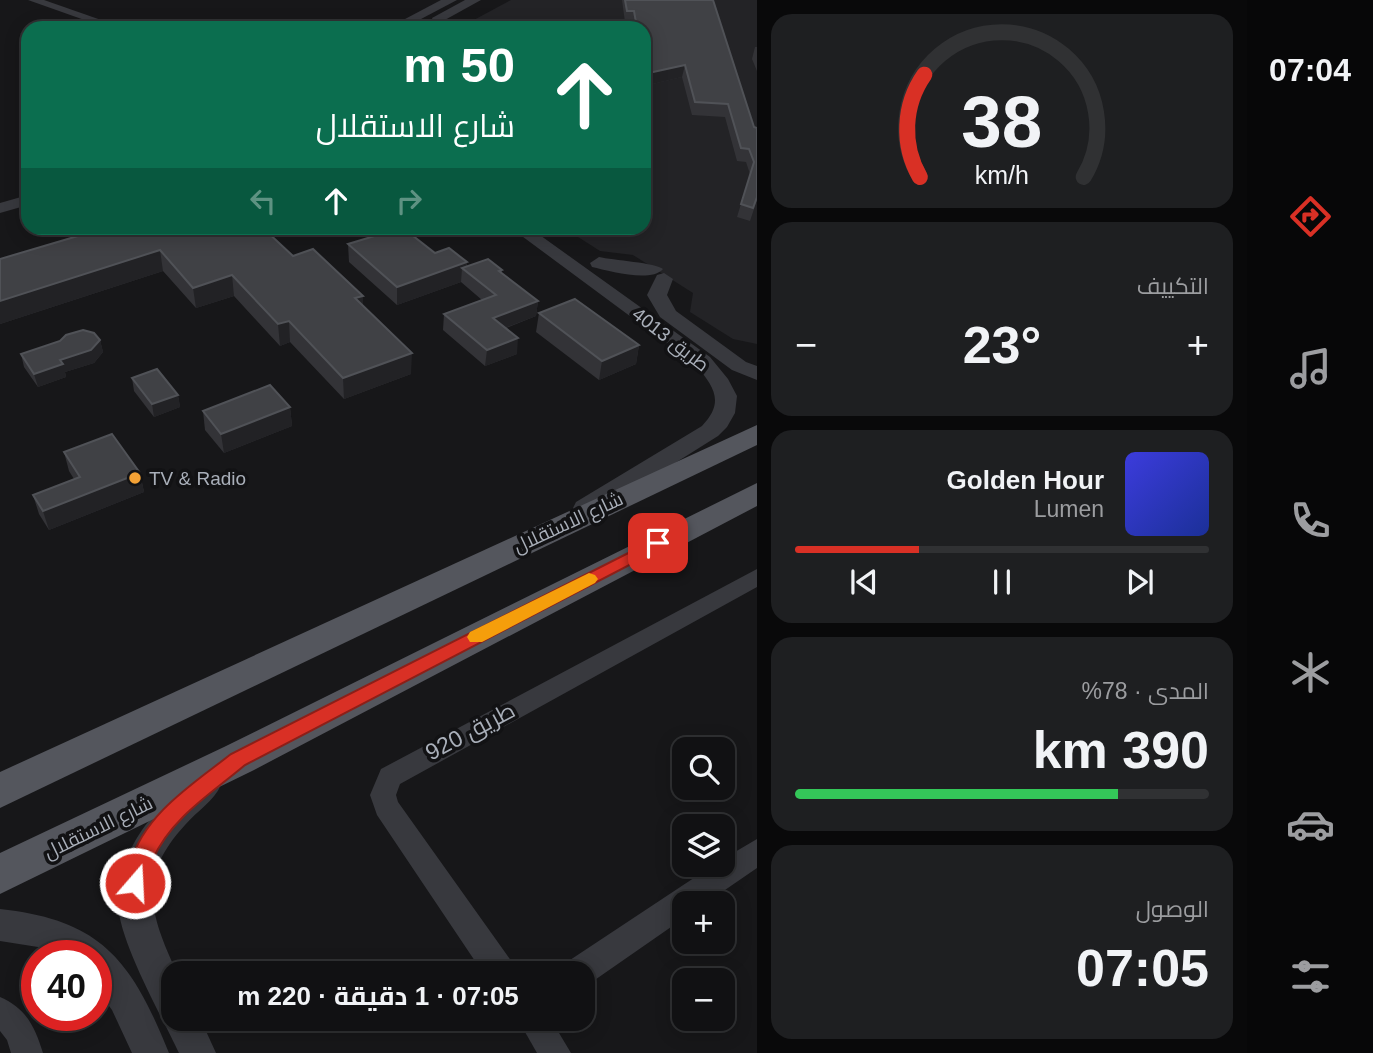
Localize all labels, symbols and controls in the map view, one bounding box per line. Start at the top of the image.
text: 50 m [403,38,515,92]
icon: ahead [539,49,630,140]
text: 07:04 [1269,52,1351,88]
text: 38 [962,81,1042,162]
text: شارع الاستقلال [316,108,515,144]
text: km/h [975,161,1029,189]
icon: left [244,182,282,220]
icon: ahead [317,182,355,220]
icon: right [390,182,428,220]
icon: directions [1286,192,1335,241]
text: التكييف [1137,273,1209,299]
street label: طريق 4013 [627,303,713,377]
text: 23° [963,316,1041,374]
text: − [795,324,817,366]
text: + [1187,324,1209,366]
icon: music [1286,344,1335,393]
text: Golden Hour [947,465,1104,495]
place label: TV & Radio [149,468,246,489]
marker: TV & Radio [127,470,143,486]
street label: شارع الاستقلال [510,488,628,560]
text: Lumen [1034,496,1104,522]
icon: phone [1286,496,1335,545]
pin [628,513,688,573]
icon: arrive [639,524,677,562]
icon: previous [845,563,883,601]
icon: pause [983,563,1021,601]
icon: next [1121,563,1159,601]
icon: climate [1286,648,1335,697]
text: المدى · 78% [1082,678,1209,704]
street label: طريق 920 [421,697,520,766]
text: 390 km [1033,721,1209,779]
map controls [672,737,735,1031]
button: search [672,737,735,800]
street label: شارع الاستقلال [40,792,157,866]
icon: car [1286,800,1335,849]
button: layers [672,814,735,877]
position arrow [98,846,172,920]
button: + [672,891,735,954]
text: الوصول [1136,896,1209,922]
text: 07:05 [1076,939,1209,997]
speed limit sign: 40 [21,940,112,1031]
icon: filters [1286,952,1335,1001]
button: − [672,968,735,1031]
text: 07:05 · 1 دقيقة · 220 m [237,981,519,1011]

